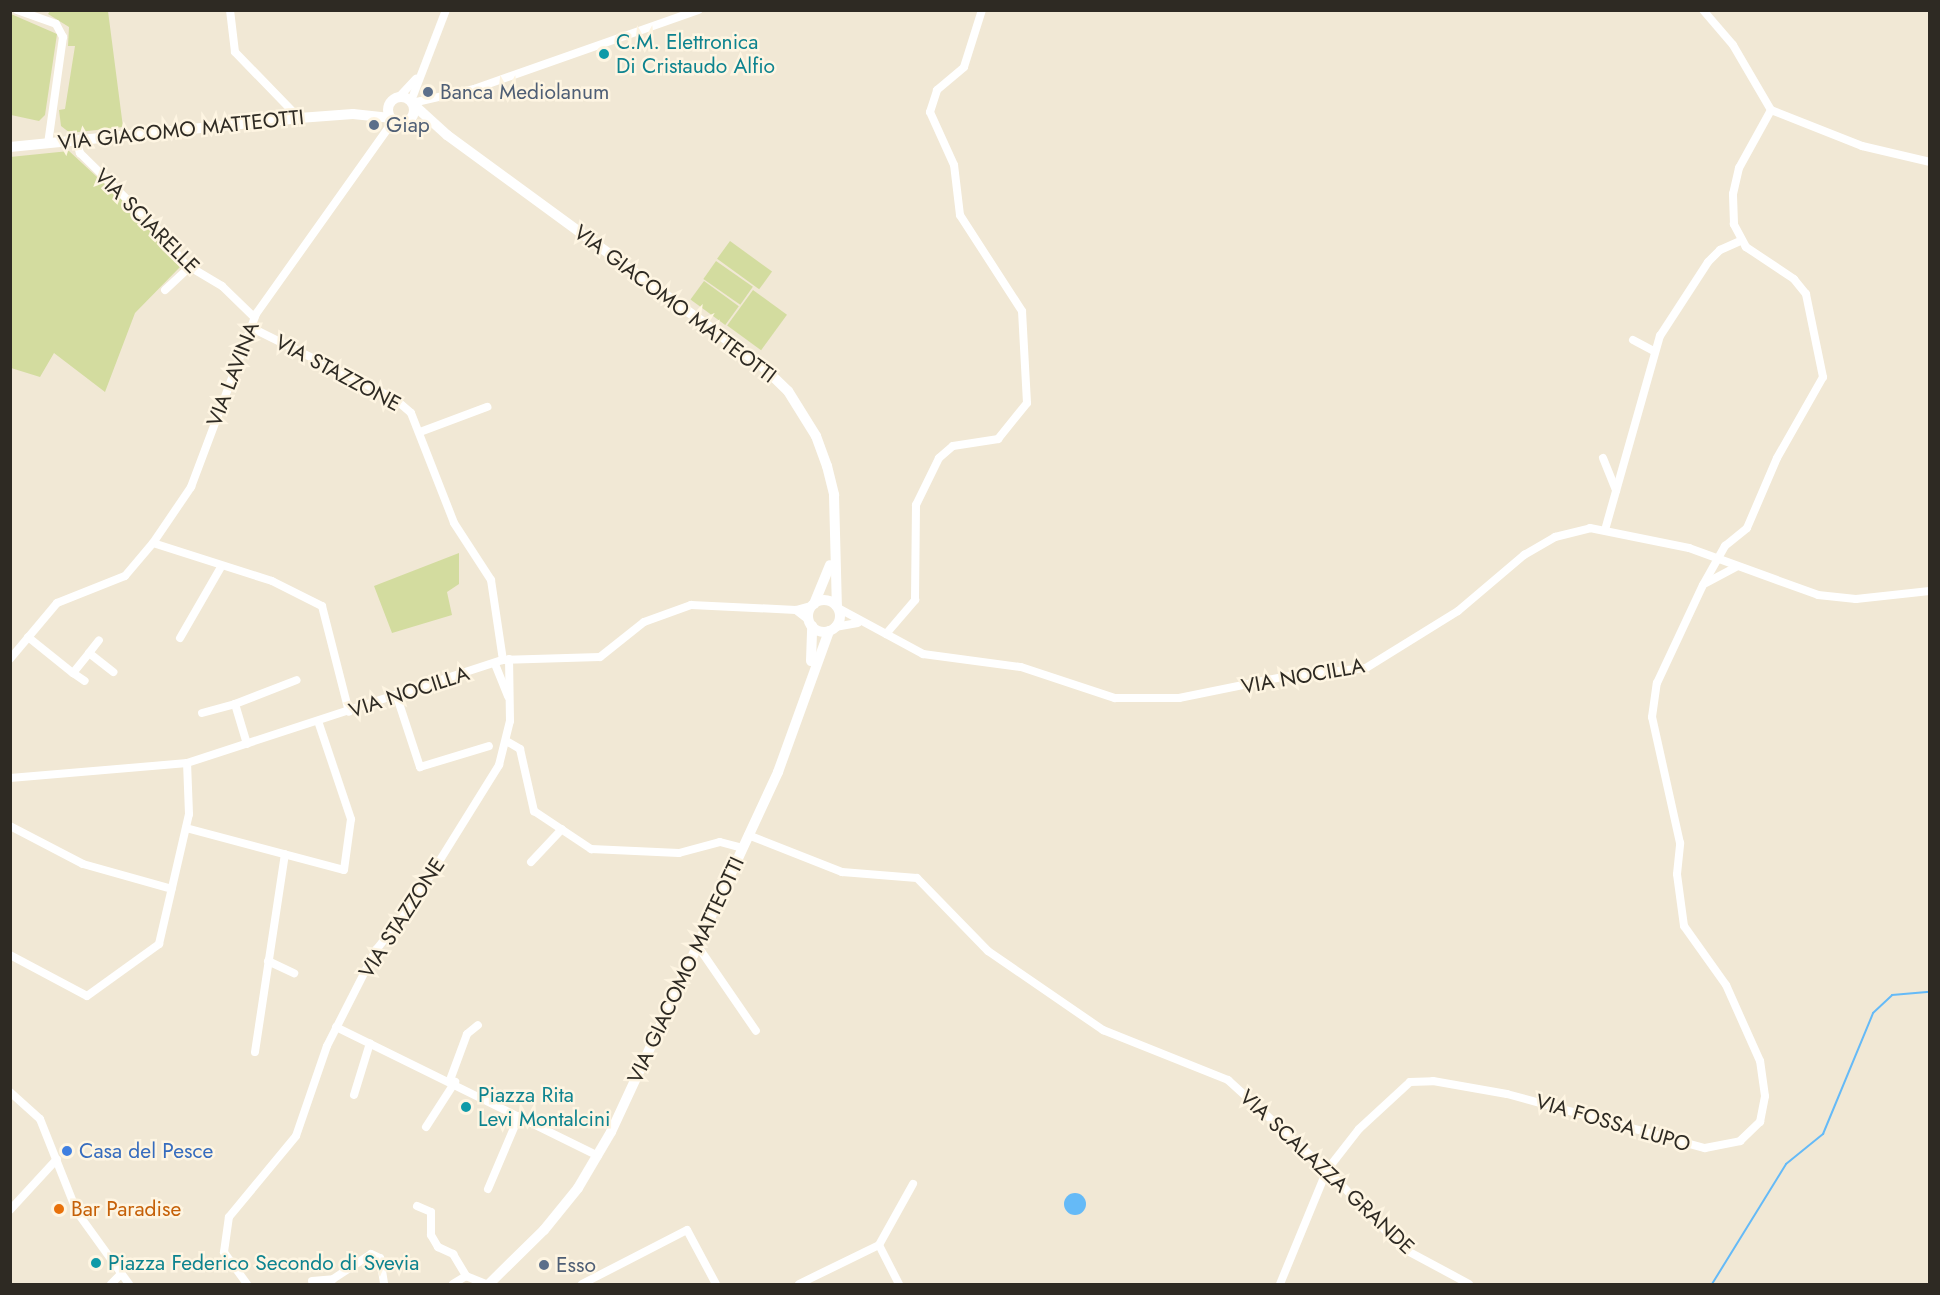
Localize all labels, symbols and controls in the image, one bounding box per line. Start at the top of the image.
place label: C.M. Elettronica Di Cristaudo Alfio [616,29,775,79]
marker: C.M. Elettronica Di Cristaudo Alfio [597,47,611,61]
place label: Banca Mediolanum [440,79,609,105]
marker: Banca Mediolanum [421,85,435,99]
street label: VIA GIACOMO MATTEOTTI [57,105,305,155]
place label: Giap [386,112,430,138]
marker: Giap [367,118,381,132]
street label: VIA SCIARELLE [89,163,205,279]
street label: VIA GIACOMO MATTEOTTI [569,220,781,388]
street label: VIA LAVINA [202,318,264,430]
street label: VIA STAZZONE [271,329,405,417]
street label: VIA NOCILLA [1239,653,1367,699]
street label: VIA NOCILLA [346,661,472,723]
street label: VIA STAZZONE [354,853,450,983]
street label: VIA GIACOMO MATTEOTTI [622,853,750,1087]
place label: Piazza Rita Levi Montalcini [478,1082,610,1132]
street label: VIA SCALAZZA GRANDE [1234,1084,1420,1260]
street label: VIA FOSSA LUPO [1533,1089,1693,1157]
marker: Piazza Rita Levi Montalcini [459,1100,473,1114]
place label: Casa del Pesce [79,1138,213,1164]
marker: Casa del Pesce [60,1144,74,1158]
place label: Bar Paradise [71,1196,181,1222]
marker: Bar Paradise [52,1202,66,1216]
place label: Piazza Federico Secondo di Svevia [108,1250,419,1276]
place label: Esso [556,1252,596,1278]
marker: Piazza Federico Secondo di Svevia [89,1256,103,1270]
marker: Esso [537,1258,551,1272]

